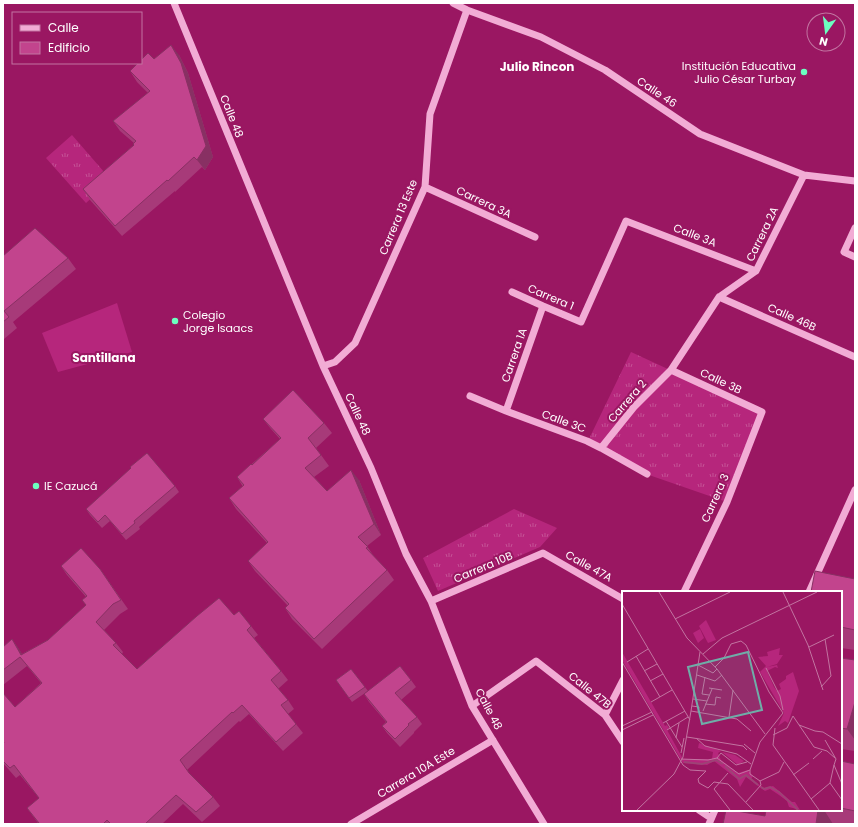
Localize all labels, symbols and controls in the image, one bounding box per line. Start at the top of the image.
legend [12,12,142,64]
north arrow [806,12,846,52]
text: Calle [48,19,79,36]
text: N [818,33,830,50]
text: Edificio [48,39,90,56]
district label: Julio Rincon [500,58,574,75]
place label: Institución Educativa Julio César Turbay [682,58,797,87]
marker: Institución Educativa Julio César Turbay [799,67,809,77]
street label: Calle 46 [634,73,680,111]
street label: Calle 48 [216,92,248,140]
street label: Carrera 13 Este [375,177,421,257]
street label: Carrera 3A [454,182,515,222]
street label: Carrera 2A [742,203,782,264]
street label: Calle 3A [671,219,719,251]
street label: Carrera 1 [525,280,577,314]
street label: Calle 46B [765,299,819,335]
place label: Colegio Jorge Isaacs [183,307,253,336]
marker: Colegio Jorge Isaacs [170,316,180,326]
street label: Carrera 1A [497,325,531,384]
district label: Santillana [72,349,136,366]
street label: Calle 3B [698,364,745,398]
street label: Carrera 2 [604,376,650,426]
street label: Calle 48 [341,390,375,438]
street label: Calle 3C [540,406,588,436]
street label: Carrera 3 [697,471,733,525]
place label: IE Cazucá [44,478,97,494]
marker: IE Cazucá [31,481,41,491]
street label: Carrera 10B [451,547,515,587]
street label: Calle 47A [563,547,616,586]
inset map [622,591,842,811]
street label: Calle 47B [565,668,615,712]
street label: Calle 48 [471,685,507,733]
street label: Carrera 10A Este [374,742,458,802]

